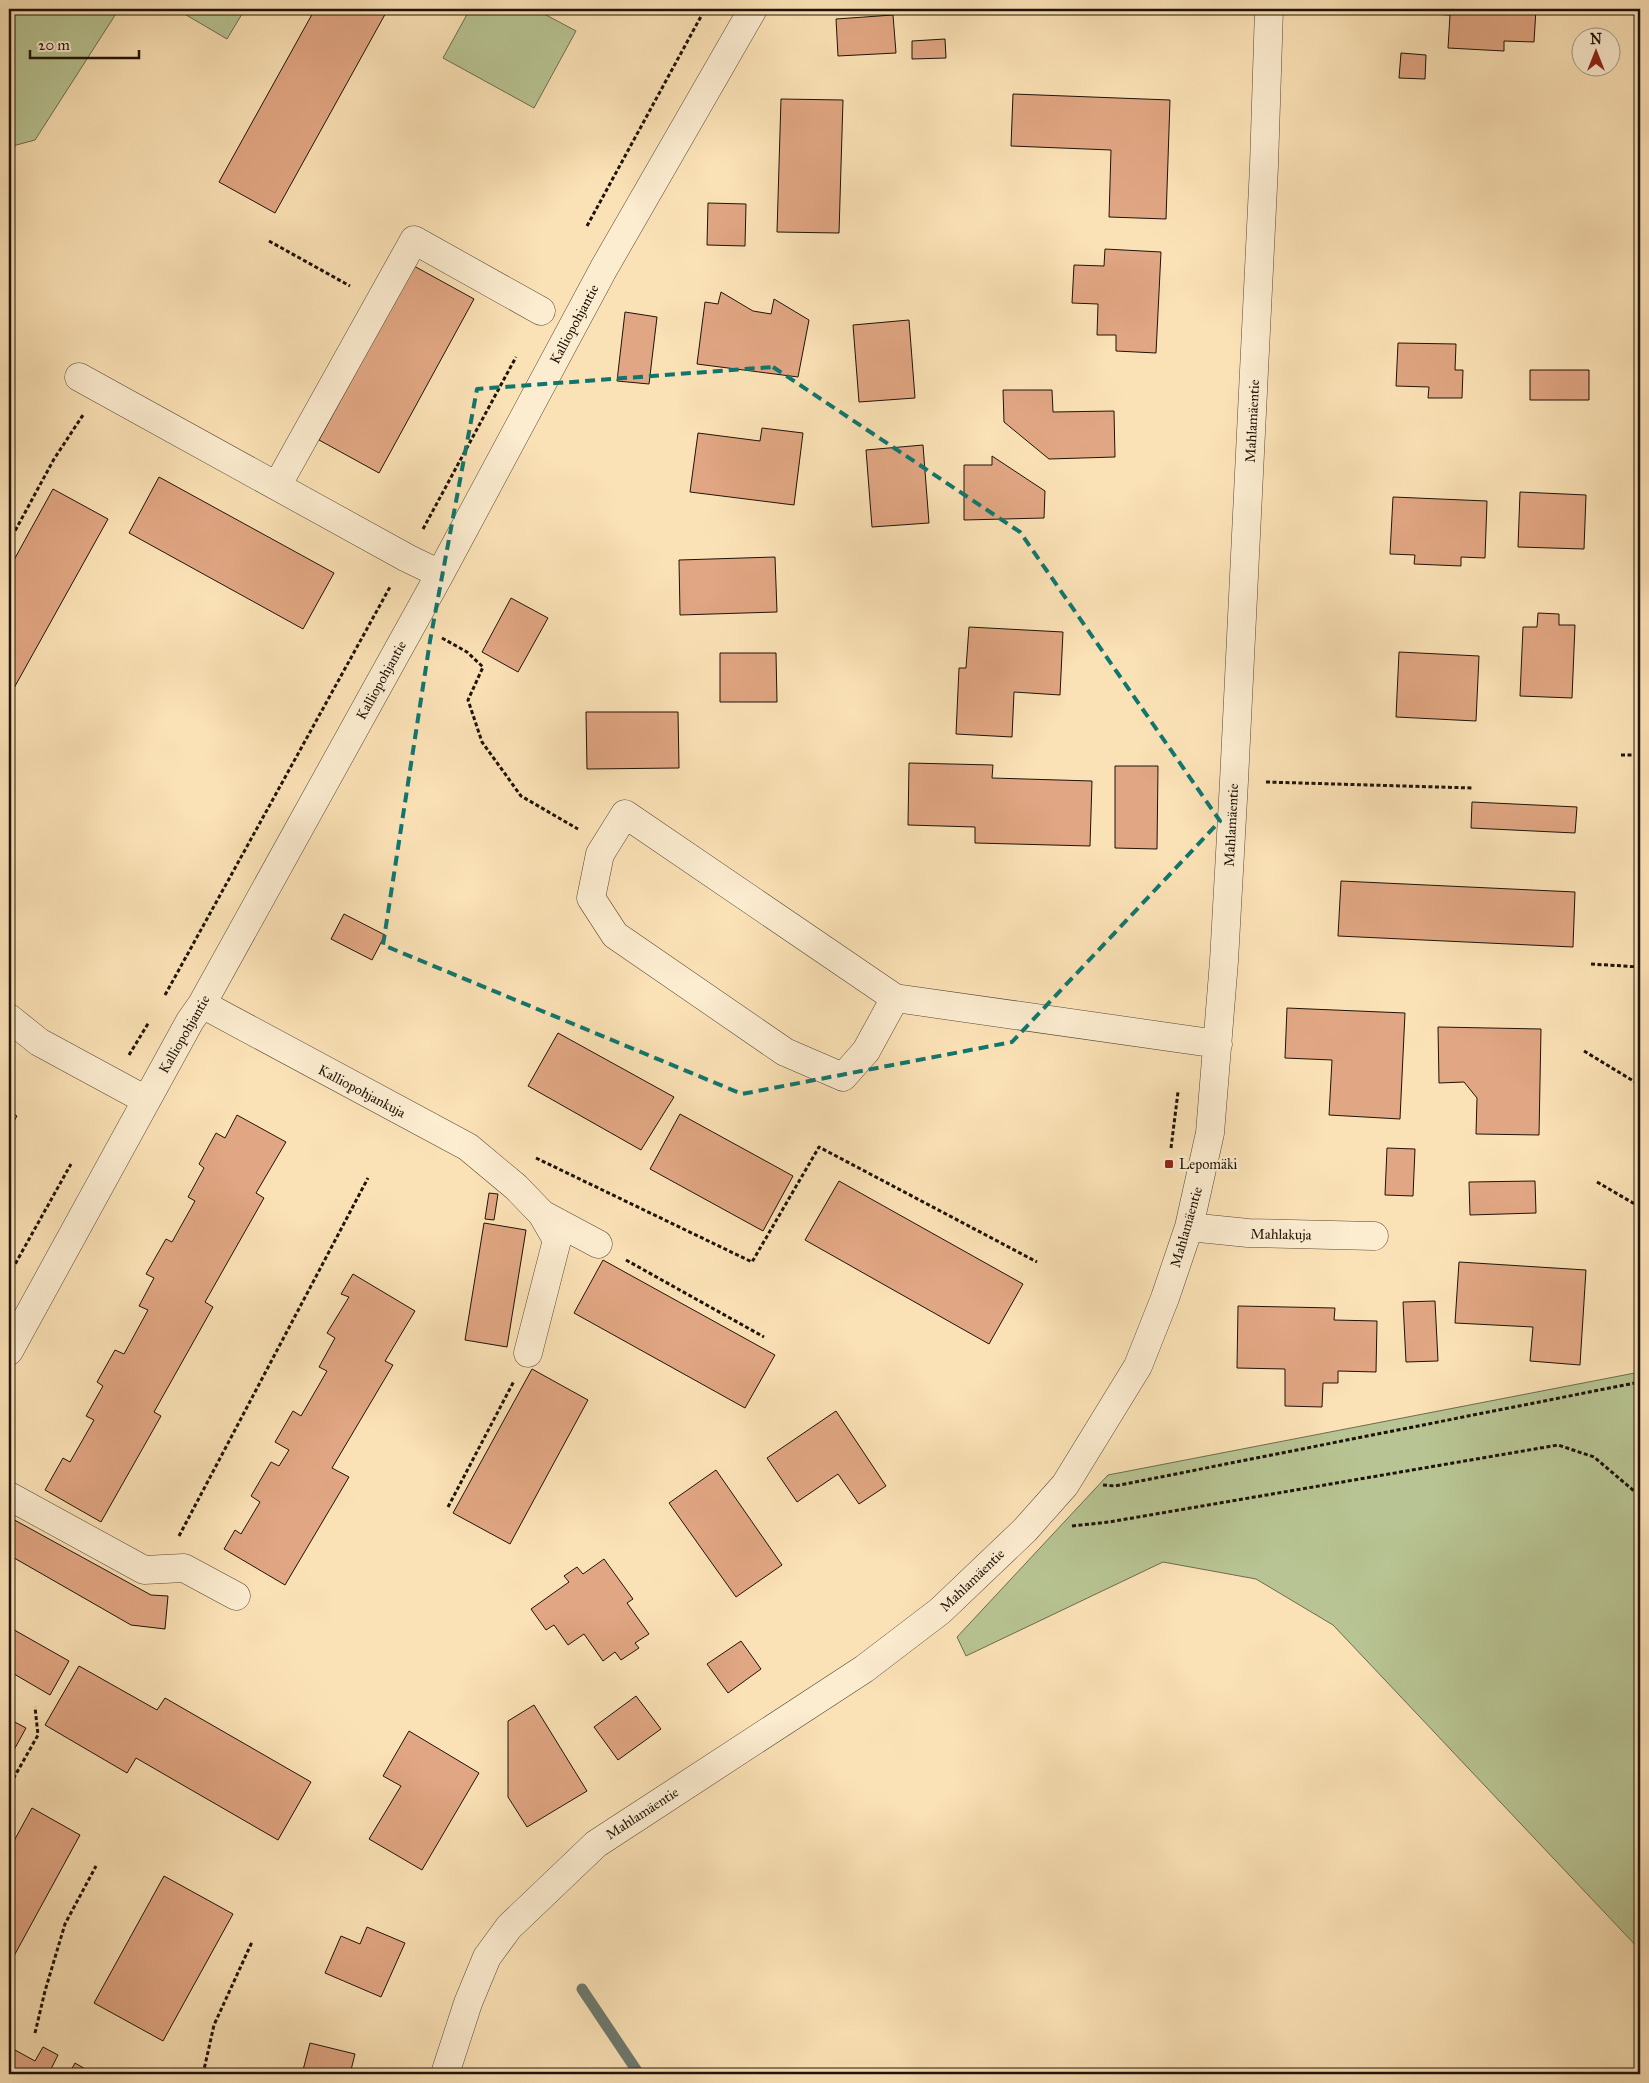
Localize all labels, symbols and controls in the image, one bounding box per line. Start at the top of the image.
scale bar [30,28,139,60]
north arrow [1572,28,1622,78]
text: N [1590,31,1602,48]
text: 20 m [38,36,70,54]
street label: Kalliopohjantie [546,281,603,367]
street label: Mahlamäentie [1242,379,1263,463]
street label: Kalliopohjantie [353,638,410,723]
street label: Mahlamäentie [1221,783,1242,867]
street label: Kalliopohjantie [155,992,214,1076]
street label: Kalliopohjankuja [315,1061,408,1122]
place label: Lepomäki [1179,1156,1237,1173]
marker: Lepomäki [1163,1158,1175,1170]
street label: Mahlamäentie [1167,1185,1206,1270]
street label: Mahlakuja [1250,1225,1312,1244]
street label: Mahlamäentie [936,1545,1008,1615]
street label: Mahlamäentie [603,1783,682,1843]

